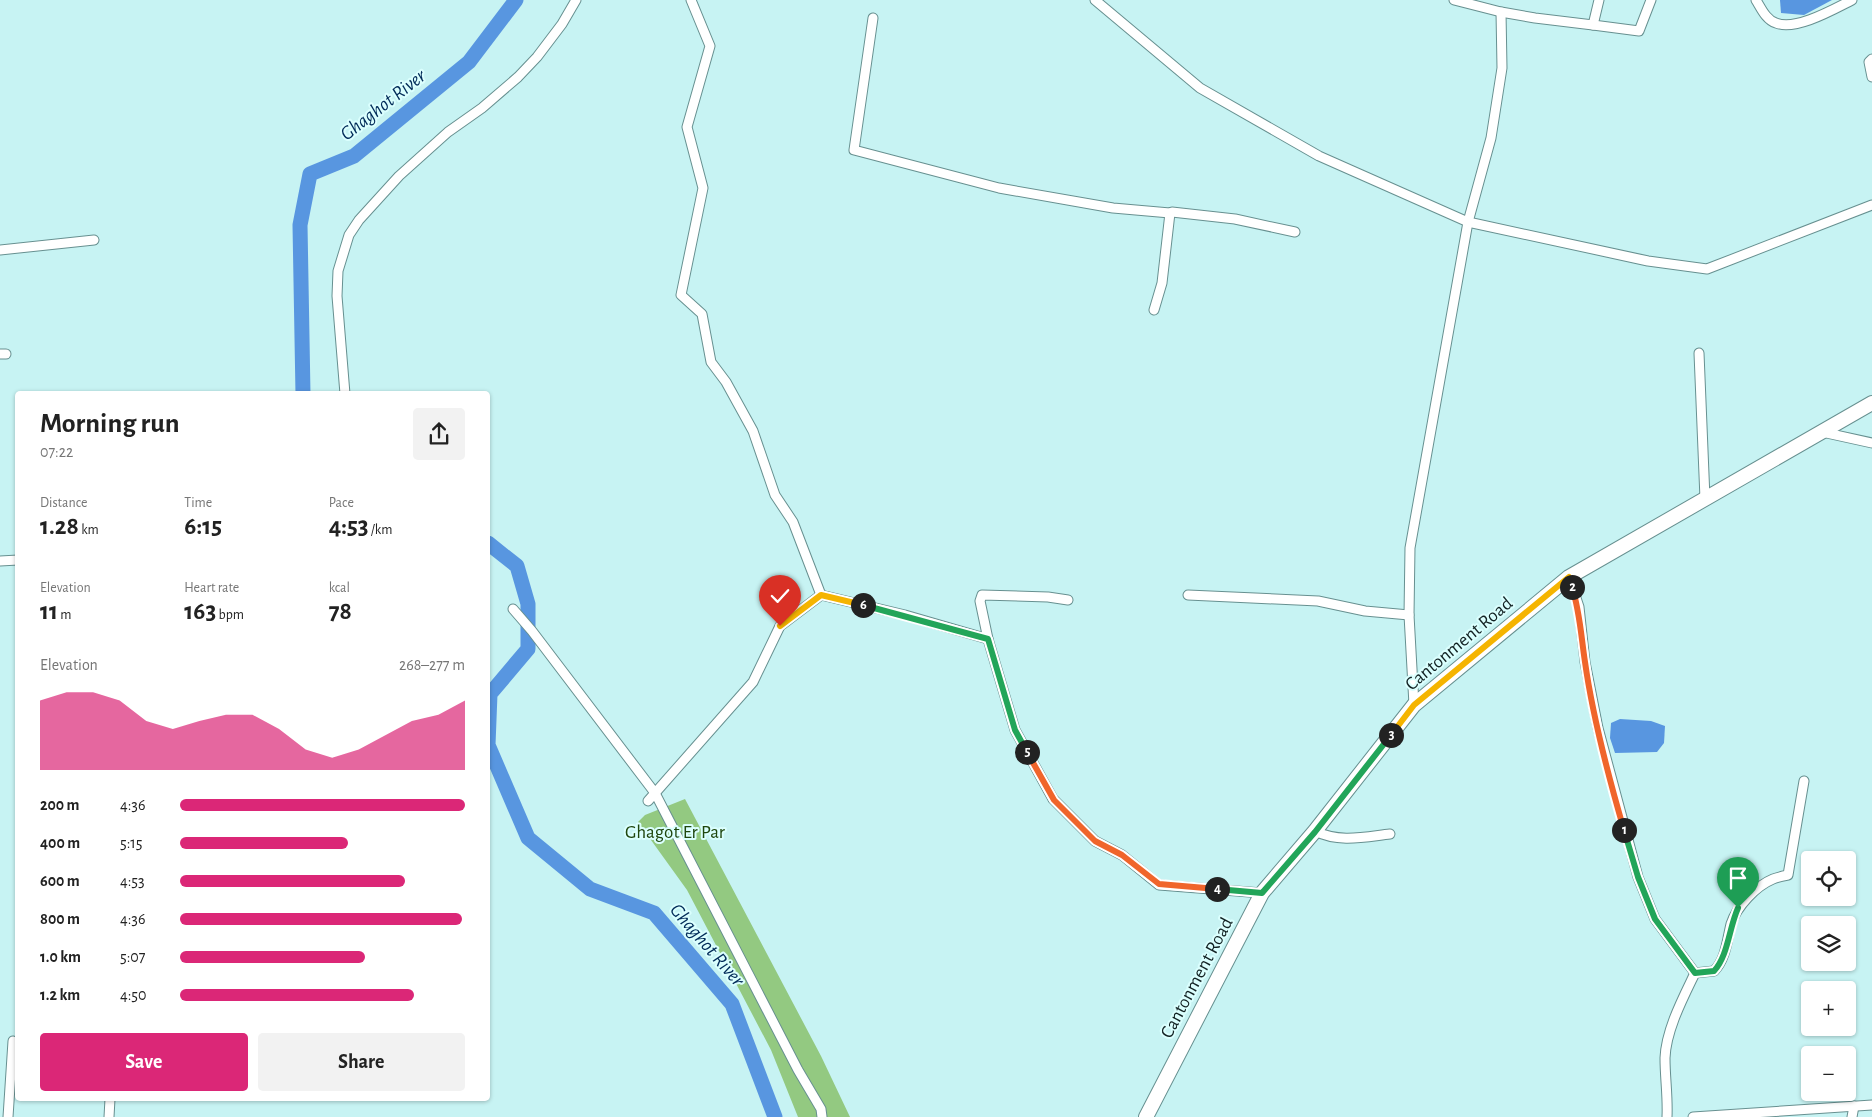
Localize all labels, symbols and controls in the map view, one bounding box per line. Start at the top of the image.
water label: Ghaghot River [337,65,430,144]
button: share [413,408,465,460]
text: Morning run [40,410,180,438]
text: 07:22 [40,444,73,460]
text: Distance [40,496,87,510]
text: Time [184,496,212,510]
text: Pace [329,496,354,510]
text: 1.28 [40,514,79,539]
text: 6:15 [184,514,222,539]
text: 4:53 [329,514,369,539]
text: km [79,523,99,537]
text: /km [369,523,392,537]
pin: 2 [1560,574,1584,600]
pin [759,575,801,626]
text: 2 [1569,580,1576,594]
text: Elevation [40,581,91,595]
text: Heart rate [184,581,239,595]
text: kcal [329,581,350,595]
icon: check [766,582,794,610]
pin: 6 [850,592,876,618]
street label: Cantonment Road [1402,594,1516,694]
text: 6 [860,598,867,612]
text: 11 [40,599,58,624]
text: 163 [184,599,216,624]
text: 78 [329,599,352,624]
text: m [58,608,72,622]
text: bpm [216,608,244,622]
text: Elevation [40,657,98,673]
text: 268–277 m [399,657,465,673]
pin: 3 [1378,722,1404,748]
text: 3 [1388,728,1395,742]
pin: 5 [1014,740,1040,764]
text: 5 [1024,745,1031,759]
text: 200 m [40,797,80,813]
text: 4:36 [120,797,145,813]
pin: 1 [1612,818,1636,842]
park label: Ghagot Er Par [625,823,725,842]
text: 1 [1622,823,1627,837]
text: 400 m [40,835,80,851]
text: 5:15 [120,835,143,851]
map controls [1801,851,1856,1101]
button: locate [1801,851,1856,906]
pin [1717,857,1759,908]
icon: arrive [1724,864,1752,892]
text: 600 m [40,873,80,889]
text: 4:53 [120,873,145,889]
pin: 4 [1204,876,1230,902]
text: 4 [1214,882,1221,896]
water label: Ghaghot River [666,900,748,991]
text: 800 m [40,911,80,927]
text: 4:36 [120,911,145,927]
street label: Cantonment Road [1157,914,1237,1041]
button: layers [1801,916,1856,971]
text: 1.0 km [40,949,81,965]
text: 5:07 [120,949,145,965]
button: + [1801,981,1856,1036]
text: 1.2 km [40,987,80,1003]
text: 4:50 [120,987,147,1003]
button: Save [40,1033,248,1091]
button: Share [258,1033,465,1091]
button: − [1801,1046,1856,1101]

